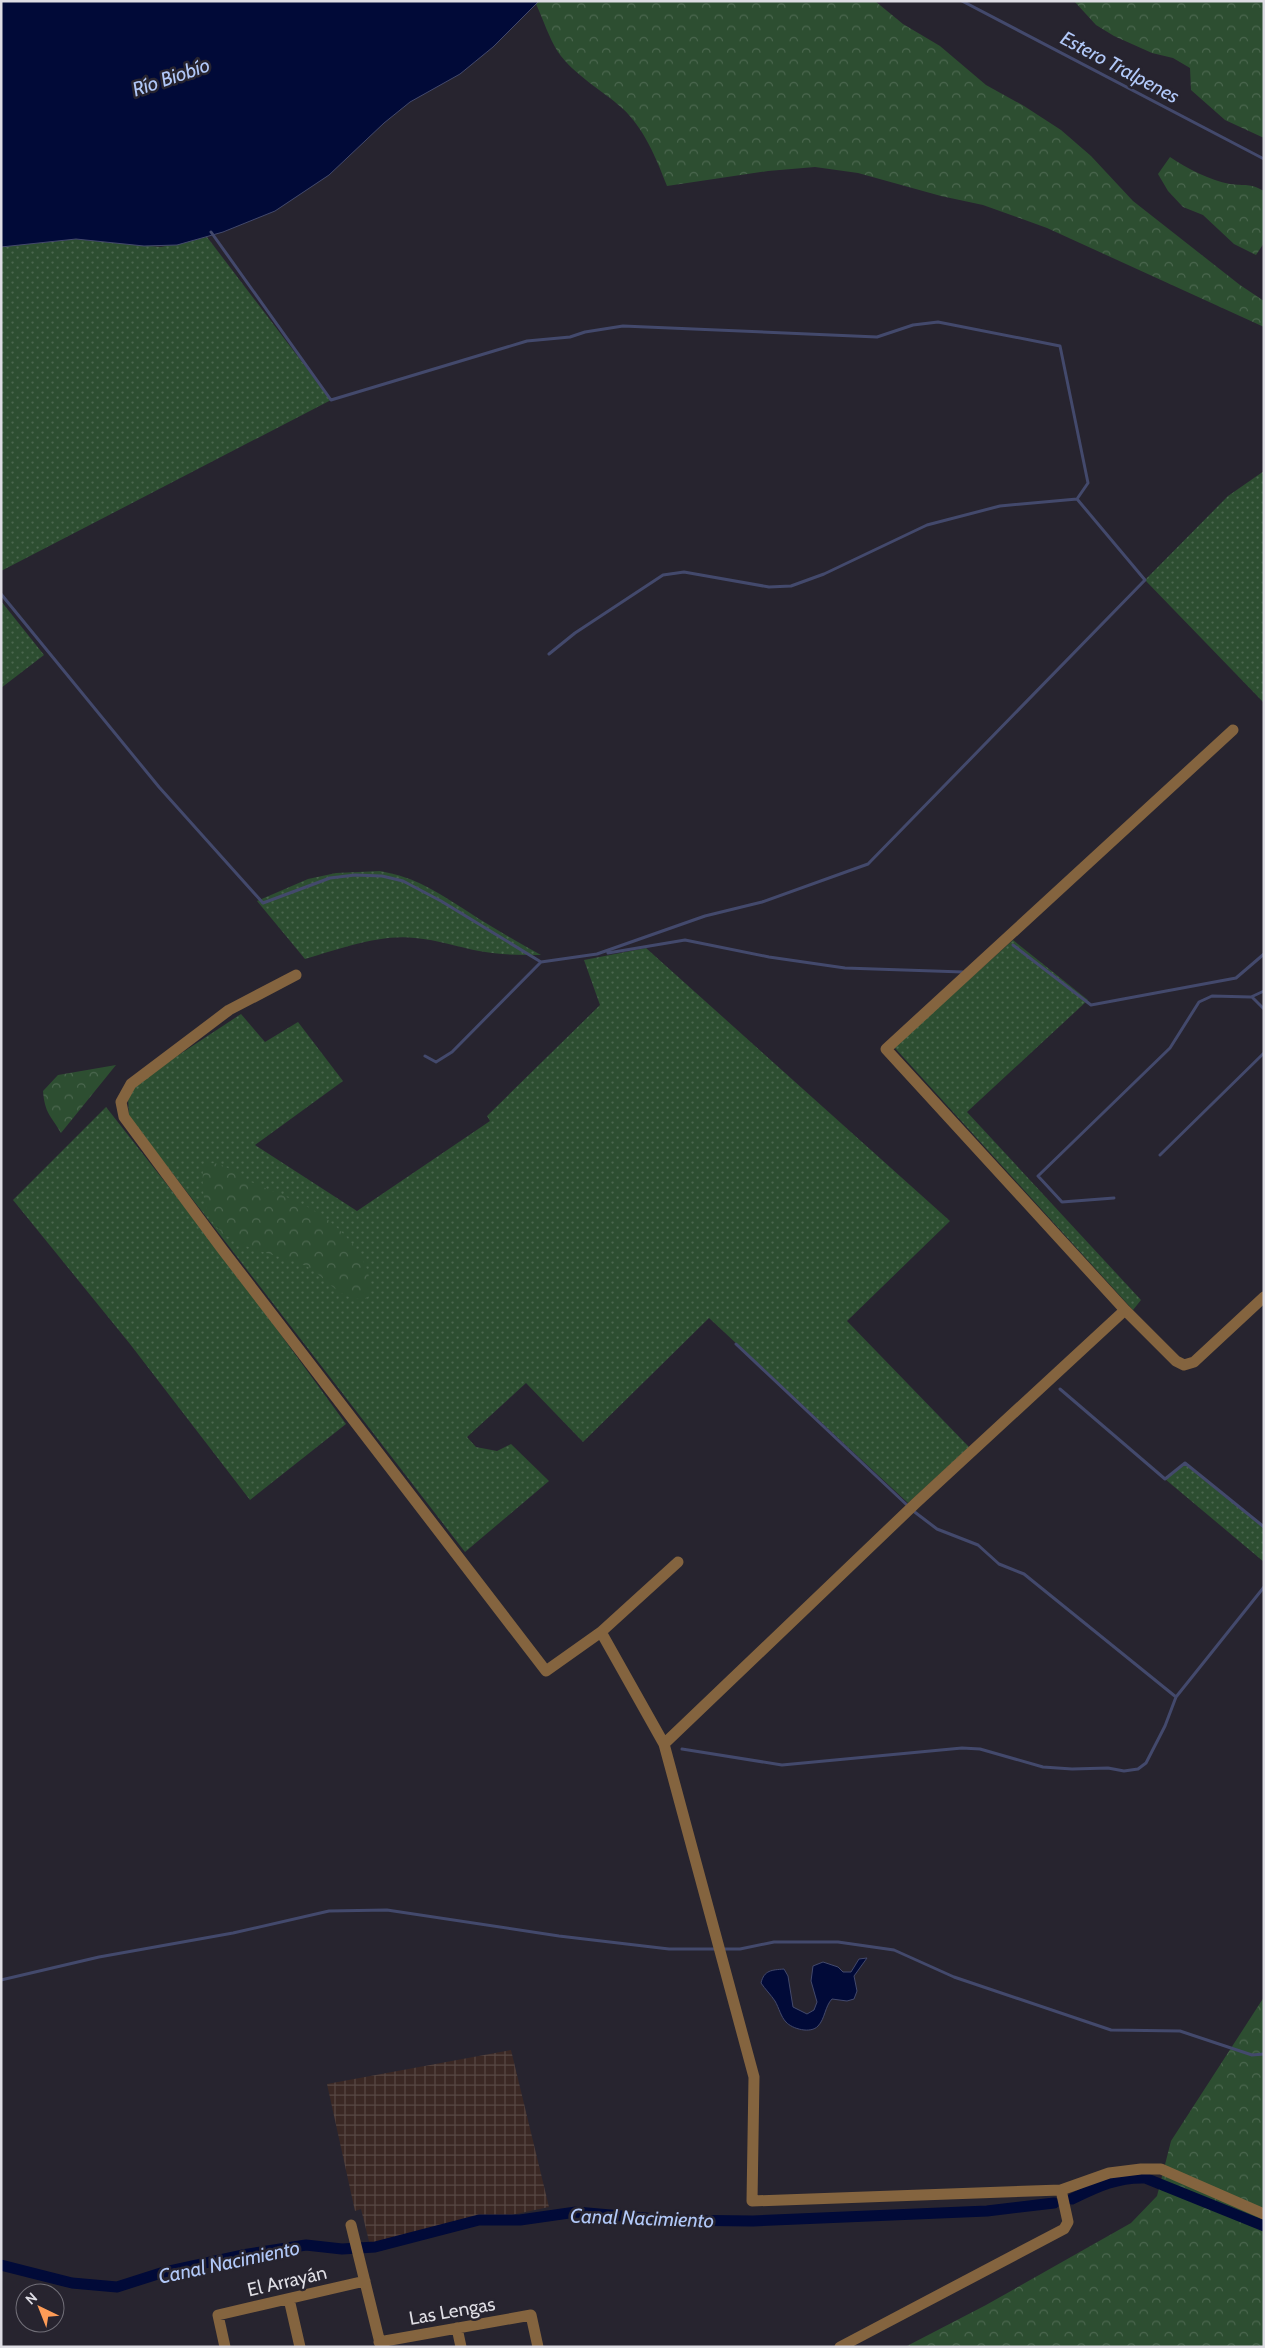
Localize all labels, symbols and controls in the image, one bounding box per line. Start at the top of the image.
water label: Estero Tralpenes [1057,26,1184,108]
water label: Río Biobío [129,53,213,101]
water label: Canal Nacimiento [570,2203,714,2233]
water label: Canal Nacimiento [156,2235,302,2289]
street label: El Arrayán [245,2261,329,2301]
north arrow [15,2283,65,2333]
text: N [21,2289,41,2308]
street label: Las Lengas [407,2292,497,2330]

